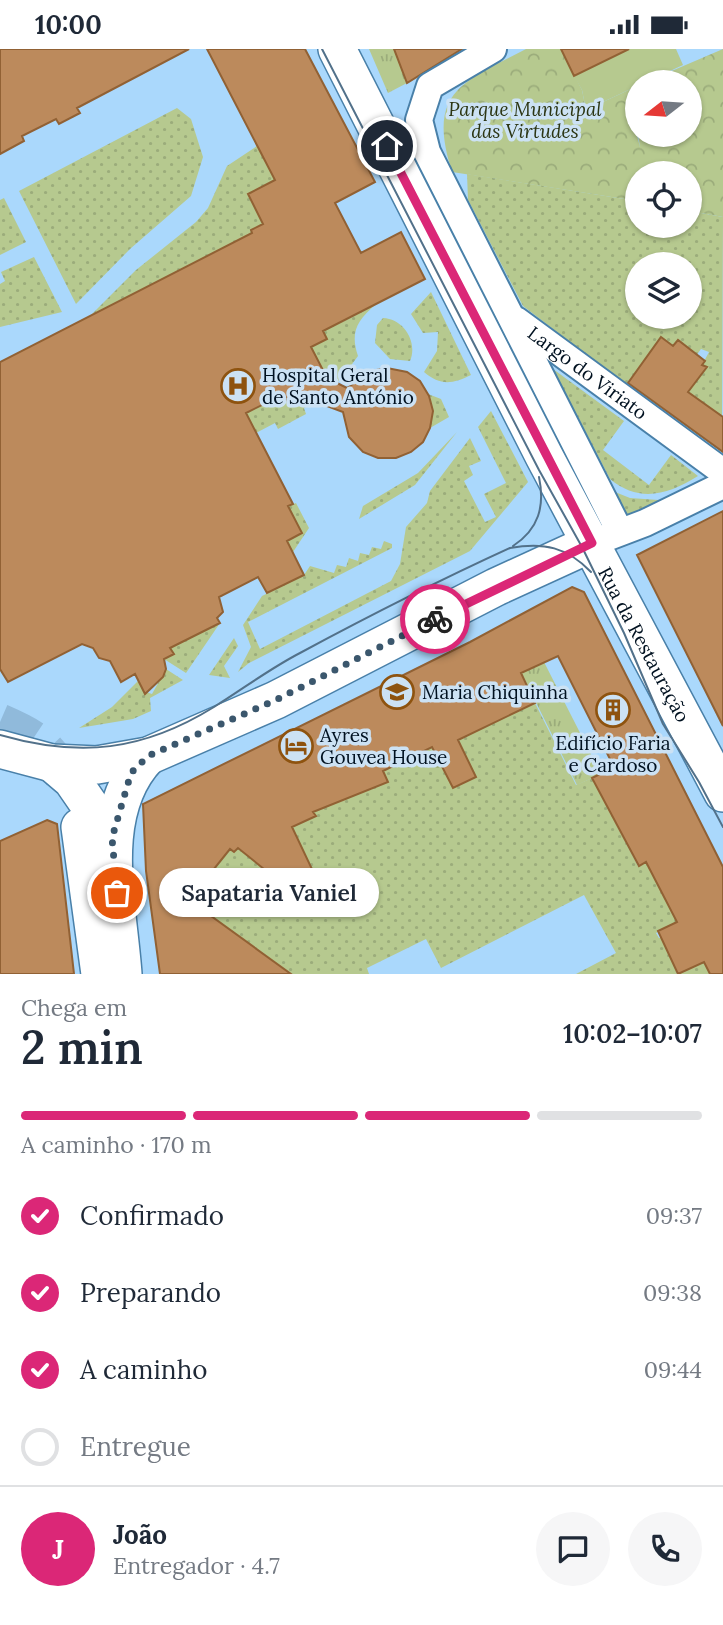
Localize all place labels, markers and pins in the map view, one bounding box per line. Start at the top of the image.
pin [357,116,417,176]
place label: Hospital Geral de Santo António [262,363,414,409]
hospital icon: Hospital Geral de Santo António [219,367,257,405]
school or university icon: Maria Chiquinha [378,673,416,711]
place label: Maria Chiquinha [422,680,568,704]
building icon: Edifício Faria e Cardoso [594,691,632,729]
place label: Ayres Gouvea House [319,723,447,769]
hotel icon: Ayres Gouvea House [277,727,315,765]
place label: Edifício Faria e Cardoso [555,731,671,777]
pin [87,863,147,923]
callout: Sapataria Vaniel [159,869,380,917]

